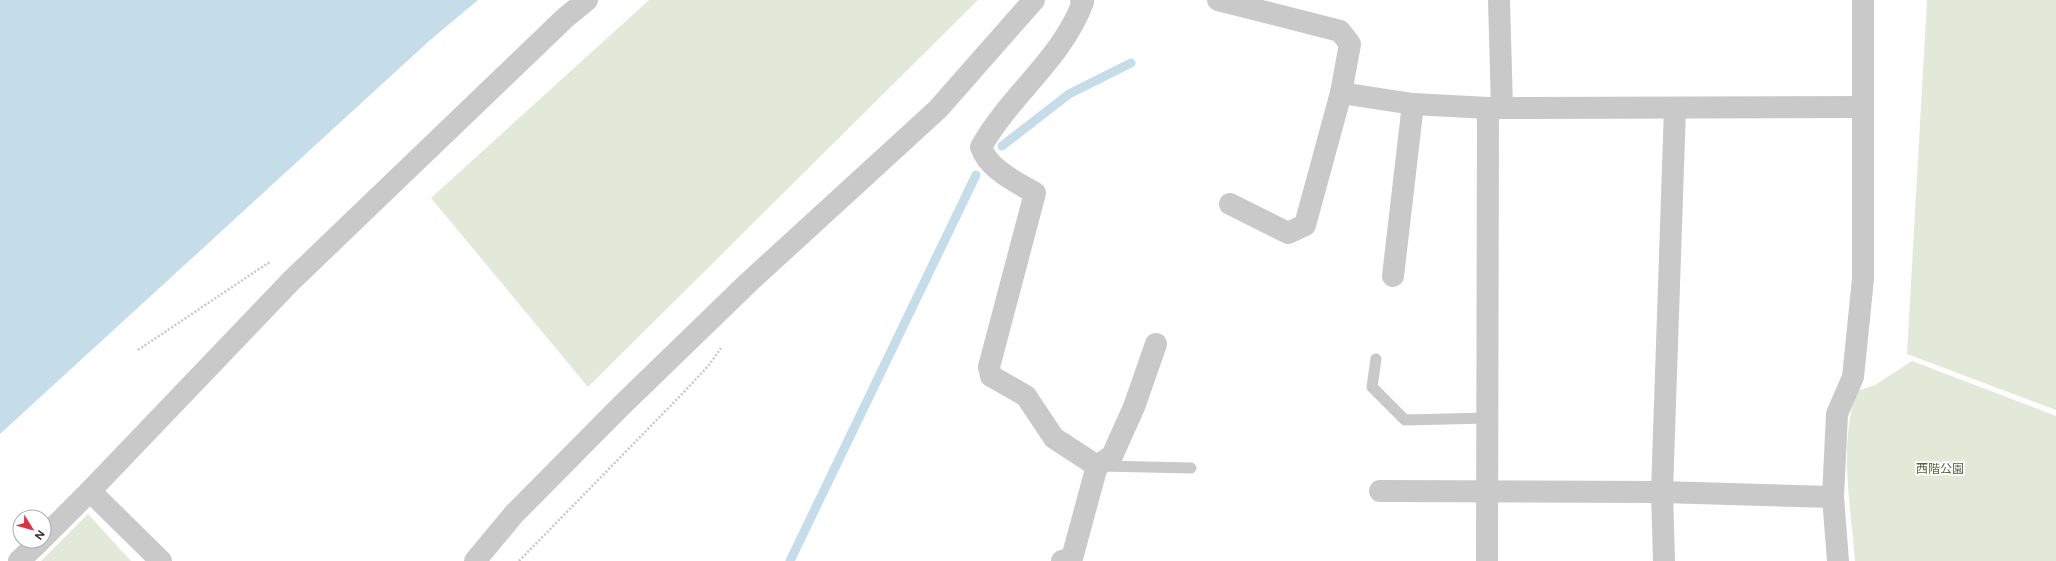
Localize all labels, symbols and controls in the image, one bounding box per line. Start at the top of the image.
park label: 西階公園 [1916,462,1964,476]
north arrow [12,509,52,549]
text: N [32,527,47,542]

